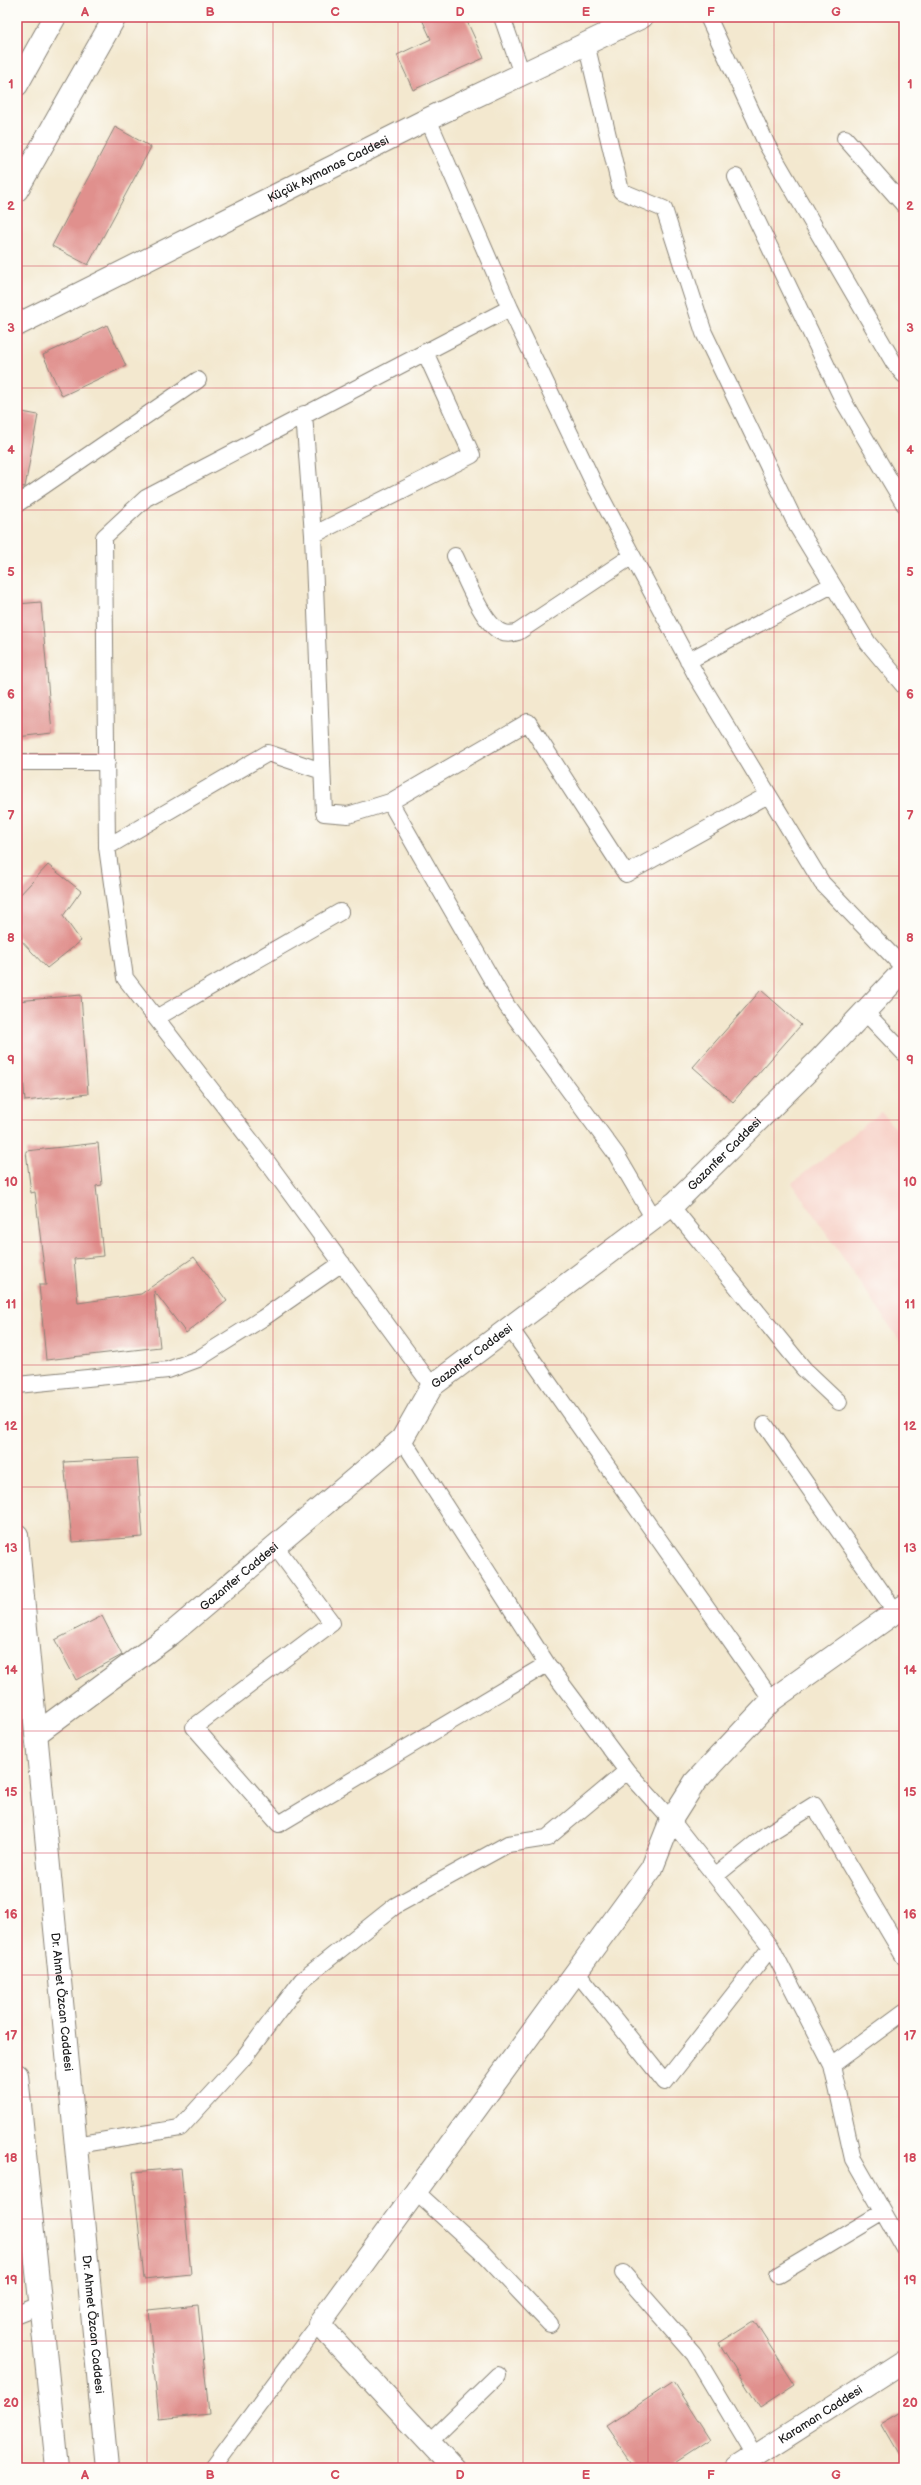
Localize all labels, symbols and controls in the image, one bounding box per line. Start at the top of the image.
text: A [80,4,89,20]
text: B [205,4,215,20]
text: C [330,4,340,20]
text: D [455,4,465,20]
text: E [582,4,591,20]
text: F [707,4,715,20]
text: G [831,4,841,20]
text: 1 [8,76,14,92]
text: 1 [907,76,913,92]
street label: Küçük Aymanas Caddesi [265,133,392,206]
text: 2 [7,198,15,214]
text: 2 [906,198,914,214]
text: 3 [7,320,15,336]
text: 3 [906,320,914,336]
text: 4 [7,442,15,458]
text: 4 [906,442,914,458]
text: 5 [7,564,15,580]
text: 5 [906,564,914,580]
text: 6 [7,686,15,702]
text: 6 [906,686,914,702]
text: 7 [7,808,15,824]
text: 7 [906,808,914,824]
text: 8 [7,930,15,946]
text: 8 [906,930,914,946]
text: 9 [7,1052,15,1068]
text: 9 [906,1052,914,1068]
street label: Gazanfer Caddesi [685,1114,765,1194]
text: 10 [4,1174,18,1190]
text: 10 [903,1174,917,1190]
text: 11 [6,1296,16,1312]
text: 11 [905,1296,915,1312]
street label: Gazanfer Caddesi [428,1321,516,1392]
text: 12 [4,1418,18,1434]
text: 12 [903,1418,917,1434]
street label: Gazanfer Caddesi [197,1539,282,1614]
text: 13 [4,1540,18,1556]
text: 13 [903,1540,917,1556]
text: 14 [4,1662,18,1678]
text: 14 [903,1662,917,1678]
text: 15 [5,1784,18,1800]
text: 15 [904,1784,917,1800]
text: 16 [4,1906,18,1922]
text: 16 [903,1906,917,1922]
street label: Dr. Ahmet Özcan Caddesi [47,1932,76,2072]
text: 17 [5,2028,17,2044]
text: 17 [904,2028,916,2044]
text: 18 [4,2150,18,2166]
text: 18 [903,2150,917,2166]
street label: Dr. Ahmet Özcan Caddesi [78,2254,107,2395]
text: 19 [4,2272,18,2288]
text: 19 [903,2272,917,2288]
street label: Karaman Caddesi [776,2382,866,2448]
text: 20 [3,2395,19,2411]
text: 20 [902,2395,918,2411]
text: A [80,2467,89,2483]
text: B [205,2467,215,2483]
text: C [330,2467,340,2483]
text: D [455,2467,465,2483]
text: E [582,2467,591,2483]
text: F [707,2467,715,2483]
text: G [831,2467,841,2483]

